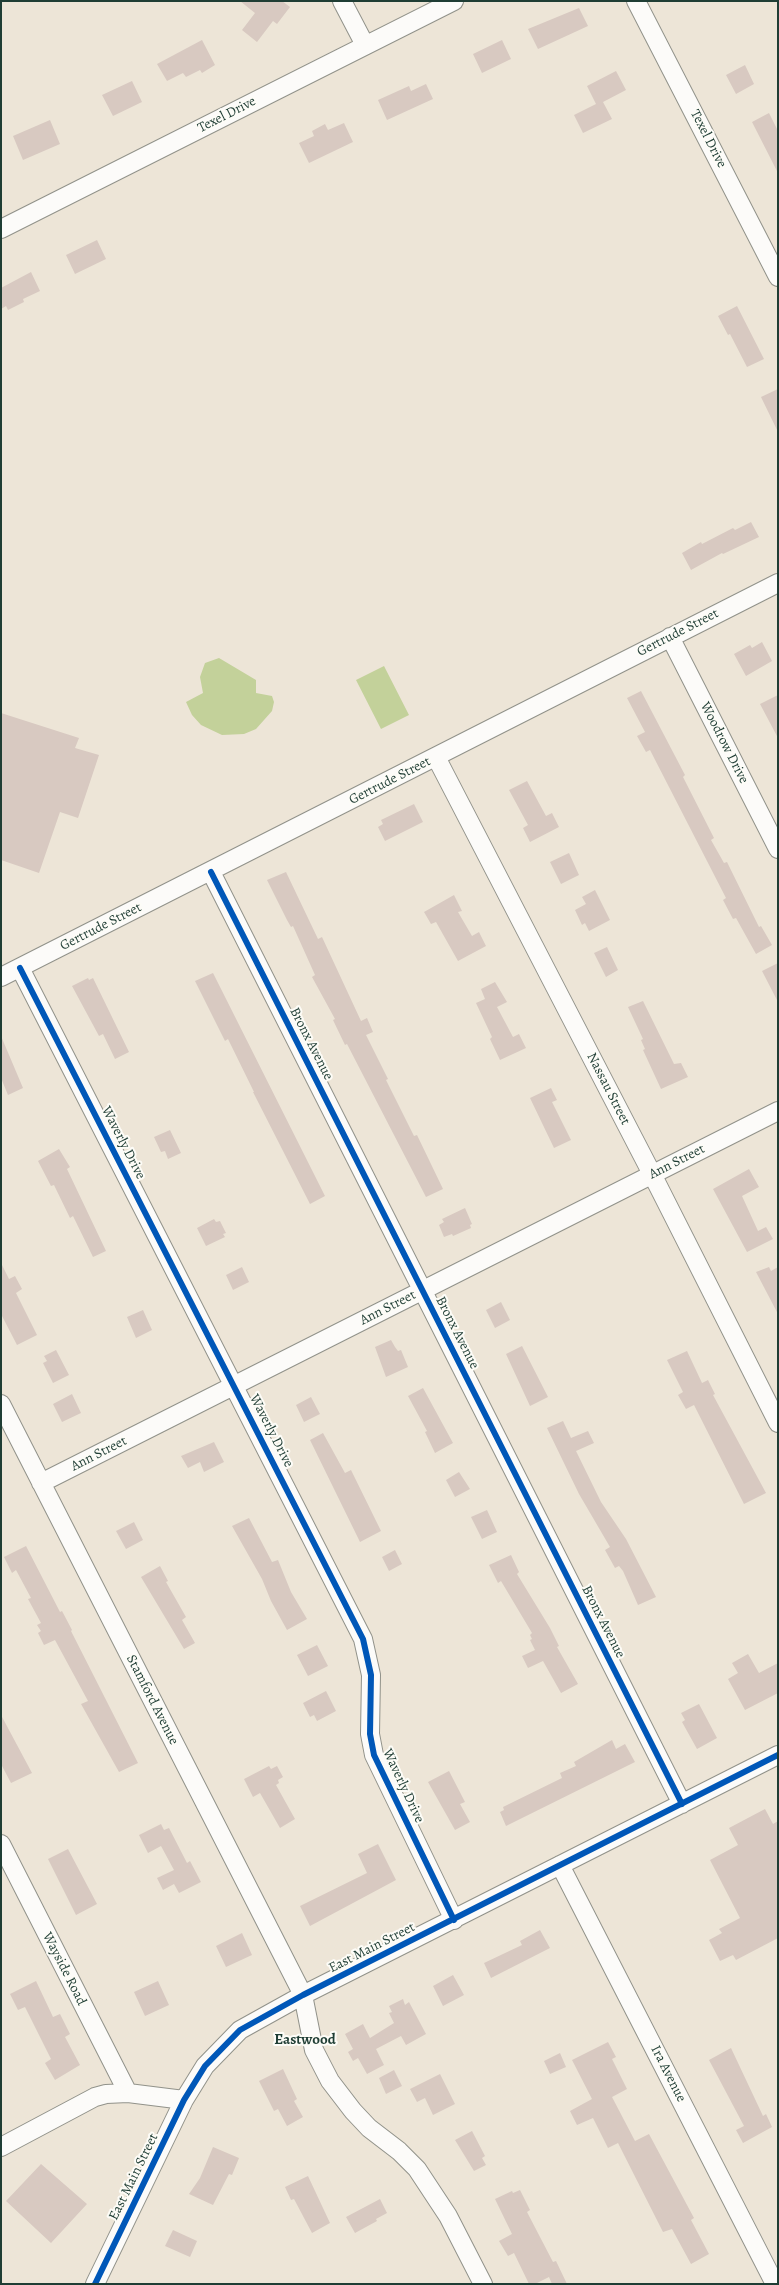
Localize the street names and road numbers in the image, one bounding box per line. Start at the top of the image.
street label: Texel Drive [195,93,259,137]
street label: Texel Drive [686,107,730,171]
street label: Gertrude Street [634,605,722,661]
street label: Woodrow Drive [696,699,752,787]
street label: Gertrude Street [346,753,434,809]
street label: Gertrude Street [57,899,145,955]
street label: Bronx Avenue [286,1005,336,1083]
street label: Nassau Street [583,1050,633,1128]
street label: Waverly Drive [97,1104,149,1182]
street label: Ann Street [646,1141,708,1183]
street label: Ann Street [357,1287,419,1329]
street label: Bronx Avenue [432,1294,482,1372]
street label: Waverly Drive [245,1392,297,1470]
street label: Ann Street [68,1433,130,1475]
street label: Bronx Avenue [578,1583,628,1661]
street label: Stamford Avenue [122,1652,182,1748]
street label: Waverly Drive [379,1746,427,1826]
street label: East Main Street [326,1919,418,1977]
street label: Wayside Road [38,1930,90,2008]
street label: Ira Avenue [647,2043,689,2105]
street label: East Main Street [106,2131,162,2223]

